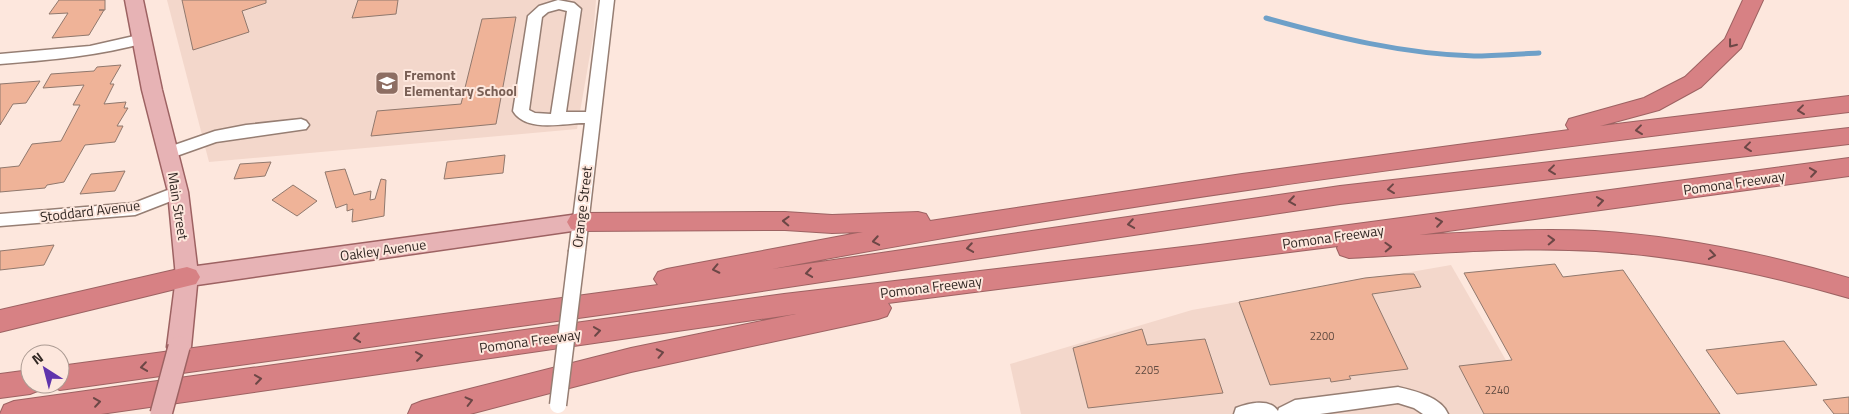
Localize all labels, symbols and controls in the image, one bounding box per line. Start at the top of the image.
one-way arrow [1729,38,1738,47]
place label: Fremont Elementary School [404,64,517,101]
school or university icon: Fremont Elementary School [374,70,400,96]
one-way arrow [1796,104,1804,115]
one-way arrow [1635,124,1644,134]
one-way arrow [1744,141,1752,152]
one-way arrow [1548,164,1556,175]
street label: Orange Street [566,165,597,249]
street label: Pomona Freeway [1682,165,1786,200]
one-way arrow [1809,167,1817,178]
street label: Main Street [163,170,194,241]
one-way arrow [1386,183,1394,194]
street label: Stoddard Avenue [39,194,141,227]
one-way arrow [1287,196,1296,206]
one-way arrow [1596,196,1604,207]
one-way arrow [782,216,790,226]
one-way arrow [1434,218,1443,228]
one-way arrow [1126,219,1135,229]
street label: Pomona Freeway [1281,219,1385,254]
street label: Oakley Avenue [339,233,427,266]
one-way arrow [871,235,880,245]
one-way arrow [1547,235,1555,246]
one-way arrow [1385,241,1393,252]
one-way arrow [966,243,974,253]
one-way arrow [1708,250,1717,260]
one-way arrow [711,263,720,274]
one-way arrow [805,267,814,277]
street label: Pomona Freeway [879,270,983,303]
street label: Pomona Freeway [478,323,582,358]
one-way arrow [593,326,601,337]
house number: 2200 [1310,328,1334,344]
one-way arrow [353,332,361,343]
north arrow [20,344,70,394]
text: N [27,347,47,369]
one-way arrow [656,349,665,359]
one-way arrow [415,351,423,362]
one-way arrow [140,361,149,371]
house number: 2205 [1135,362,1159,378]
one-way arrow [254,374,262,385]
house number: 2240 [1485,382,1509,398]
one-way arrow [464,396,473,407]
one-way arrow [93,397,101,407]

